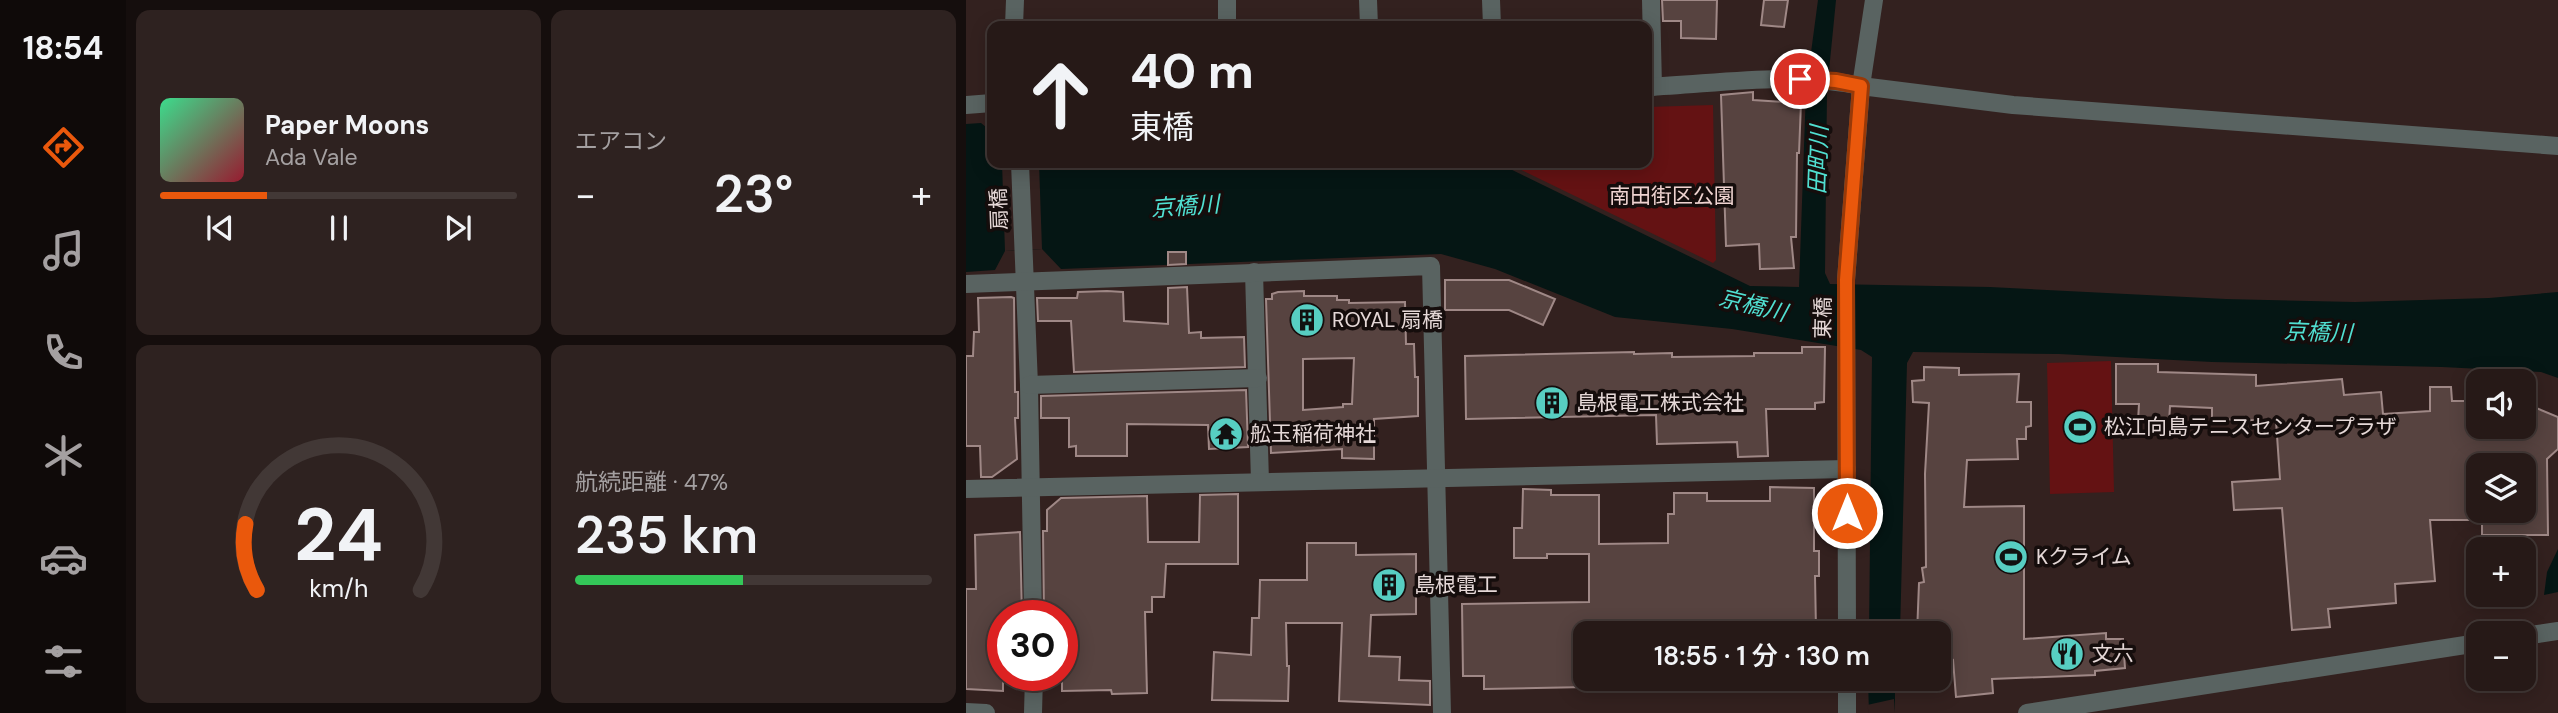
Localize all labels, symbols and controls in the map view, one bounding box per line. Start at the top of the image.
text: 18:54 [23,27,103,69]
text: 40 m [1130,39,1254,103]
icon: ahead [1015,49,1106,140]
pin [1770,49,1830,109]
icon: arrive [1781,60,1819,98]
text: 東橋 [1130,106,1194,148]
text: Paper Moons [265,108,429,142]
water label: 田町川 [1802,122,1834,195]
icon: directions [39,123,88,172]
text: エアコン [575,126,667,156]
text: Ada Vale [265,142,358,172]
text: 23° [714,160,793,228]
text: − [575,170,596,220]
text: + [911,170,932,220]
park label: 南田街区公園 [1609,182,1735,210]
street label: 扇橋 [984,188,1014,230]
water label: 京橋川 [1150,188,1223,223]
icon: previous [201,209,239,247]
icon: pause [320,209,358,247]
icon: next [439,209,477,247]
icon: music [39,226,88,275]
water label: 京橋川 [1716,282,1793,329]
street label: 東橋 [1809,297,1837,339]
building icon: ROYAL 扇橋 [1288,301,1326,339]
place label: ROYAL 扇橋 [1332,306,1443,334]
water label: 京橋川 [2283,316,2356,348]
icon: phone [39,328,88,377]
map controls [2466,369,2536,691]
button: sound [2466,369,2536,439]
building icon: 島根電工株式会社 [1533,384,1571,422]
place label: 島根電工株式会社 [1576,389,1744,417]
sports icon: 松江向島テニスセンタープラザ [2061,408,2099,446]
place label: 松江向島テニスセンタープラザ [2104,413,2397,441]
temple icon: 舩玉稲荷神社 [1207,415,1245,453]
place label: 舩玉稲荷神社 [1250,420,1376,448]
icon: climate [39,431,88,480]
button: layers [2466,453,2536,523]
text: 航続距離 · 47% [575,467,728,497]
position arrow [1810,476,1884,550]
text: 24 [294,488,383,583]
text: 235 km [575,501,758,569]
icon: car [39,534,88,583]
button: + [2466,537,2536,607]
sports icon: Kクライム [1992,538,2030,576]
place label: Kクライム [2036,543,2132,571]
building icon: 島根電工 [1370,566,1408,604]
place label: 島根電工 [1414,571,1498,599]
text: km/h [309,572,368,605]
speed limit sign: 30 [987,600,1078,691]
button: − [2466,621,2536,691]
restaurant icon: 文六 [2048,635,2086,673]
icon: filters [39,637,88,686]
text: 18:55 · 1 分 · 130 m [1654,639,1870,673]
place label: 文六 [2092,640,2134,668]

